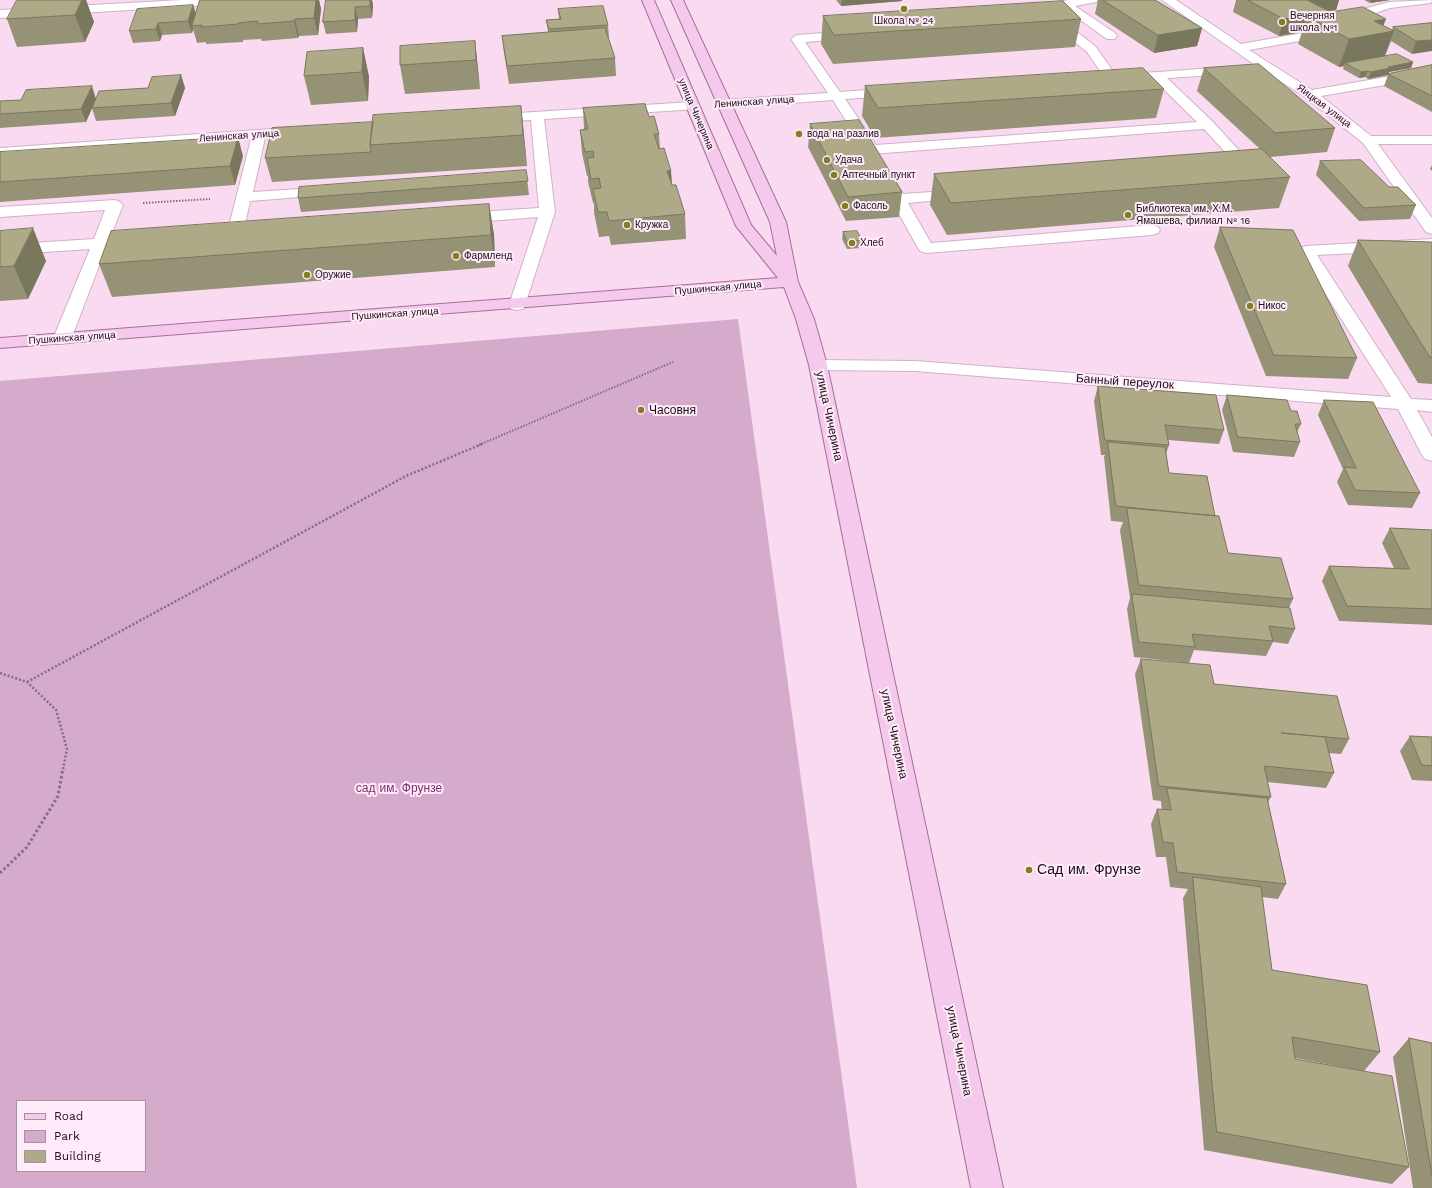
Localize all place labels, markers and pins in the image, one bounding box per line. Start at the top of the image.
marker: Школа № 24 [899,4,909,14]
place label: Вечерняя школа №1 [1290,10,1337,34]
place label: Школа № 24 [874,15,934,27]
marker: Вечерняя школа №1 [1277,17,1287,27]
place label: вода на разлив [807,128,879,140]
marker: вода на разлив [794,129,804,139]
place label: Удача [835,154,863,166]
marker: Удача [822,155,832,165]
place label: Аптечный пункт [842,169,916,181]
marker: Аптечный пункт [829,170,839,180]
place label: Фасоль [853,200,888,212]
marker: Фасоль [840,201,850,211]
place label: Библиотека им. Х.М. Ямашева, филиал № 16 [1136,203,1250,226]
marker: Библиотека им. Х.М. Ямашева, филиал № 16 [1123,210,1133,220]
place label: Кружка [635,219,668,231]
marker: Кружка [622,220,632,230]
place label: Хлеб [860,237,884,249]
marker: Хлеб [847,238,857,248]
place label: Фармленд [464,250,512,262]
marker: Фармленд [451,251,461,261]
place label: Оружие [315,269,351,281]
marker: Оружие [302,270,312,280]
place label: Никос [1258,300,1286,312]
marker: Никос [1245,301,1255,311]
place label: Часовня [649,403,696,417]
marker: Часовня [636,405,646,415]
place label: Сад им. Фрунзе [1037,862,1141,878]
marker: Сад им. Фрунзе [1024,865,1034,875]

